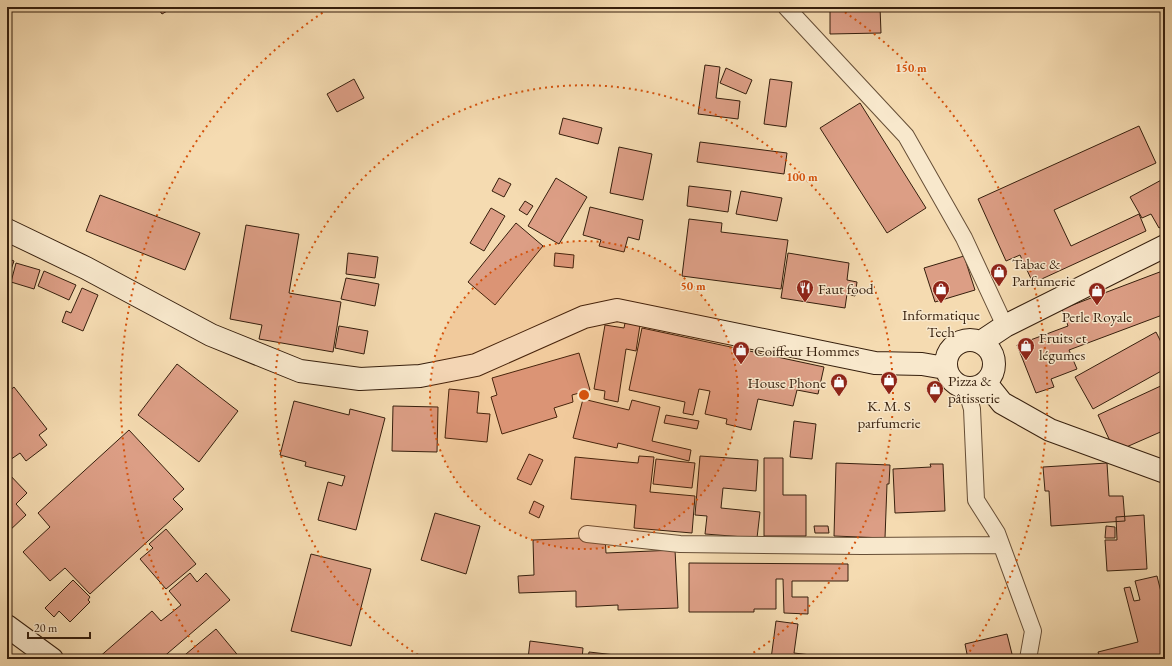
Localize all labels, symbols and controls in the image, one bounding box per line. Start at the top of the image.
text: 150 m [895,60,927,76]
text: 100 m [786,169,818,185]
place label: Tabac & Parfumerie [1012,254,1075,290]
shop icon: Tabac & Parfumerie [989,262,1009,287]
text: 50 m [680,278,706,294]
restaurant icon: Faut food [795,278,815,303]
place label: Faut food [818,279,874,298]
shop icon: Informatique Tech [931,279,951,304]
shop icon: Perle Royale [1087,281,1107,306]
place label: Informatique Tech [902,305,980,341]
place label: Perle Royale [1062,307,1132,326]
place label: Fruits et légumes [1039,328,1087,364]
shop icon: Fruits et légumes [1016,336,1036,361]
shop icon: Coiffeur Hommes [731,340,751,365]
place label: Coiffeur Hommes [754,341,860,360]
shop icon: K. M. S parfumerie [879,370,899,395]
place label: Pizza & pâtisserie [948,371,1000,407]
shop icon: House Phone [829,372,849,397]
place label: House Phone [748,373,826,392]
shop icon: Pizza & pâtisserie [925,379,945,404]
centre of rings [577,388,591,402]
place label: K. M. S parfumerie [857,396,921,432]
scale bar [28,614,90,640]
text: 20 m [34,620,58,636]

